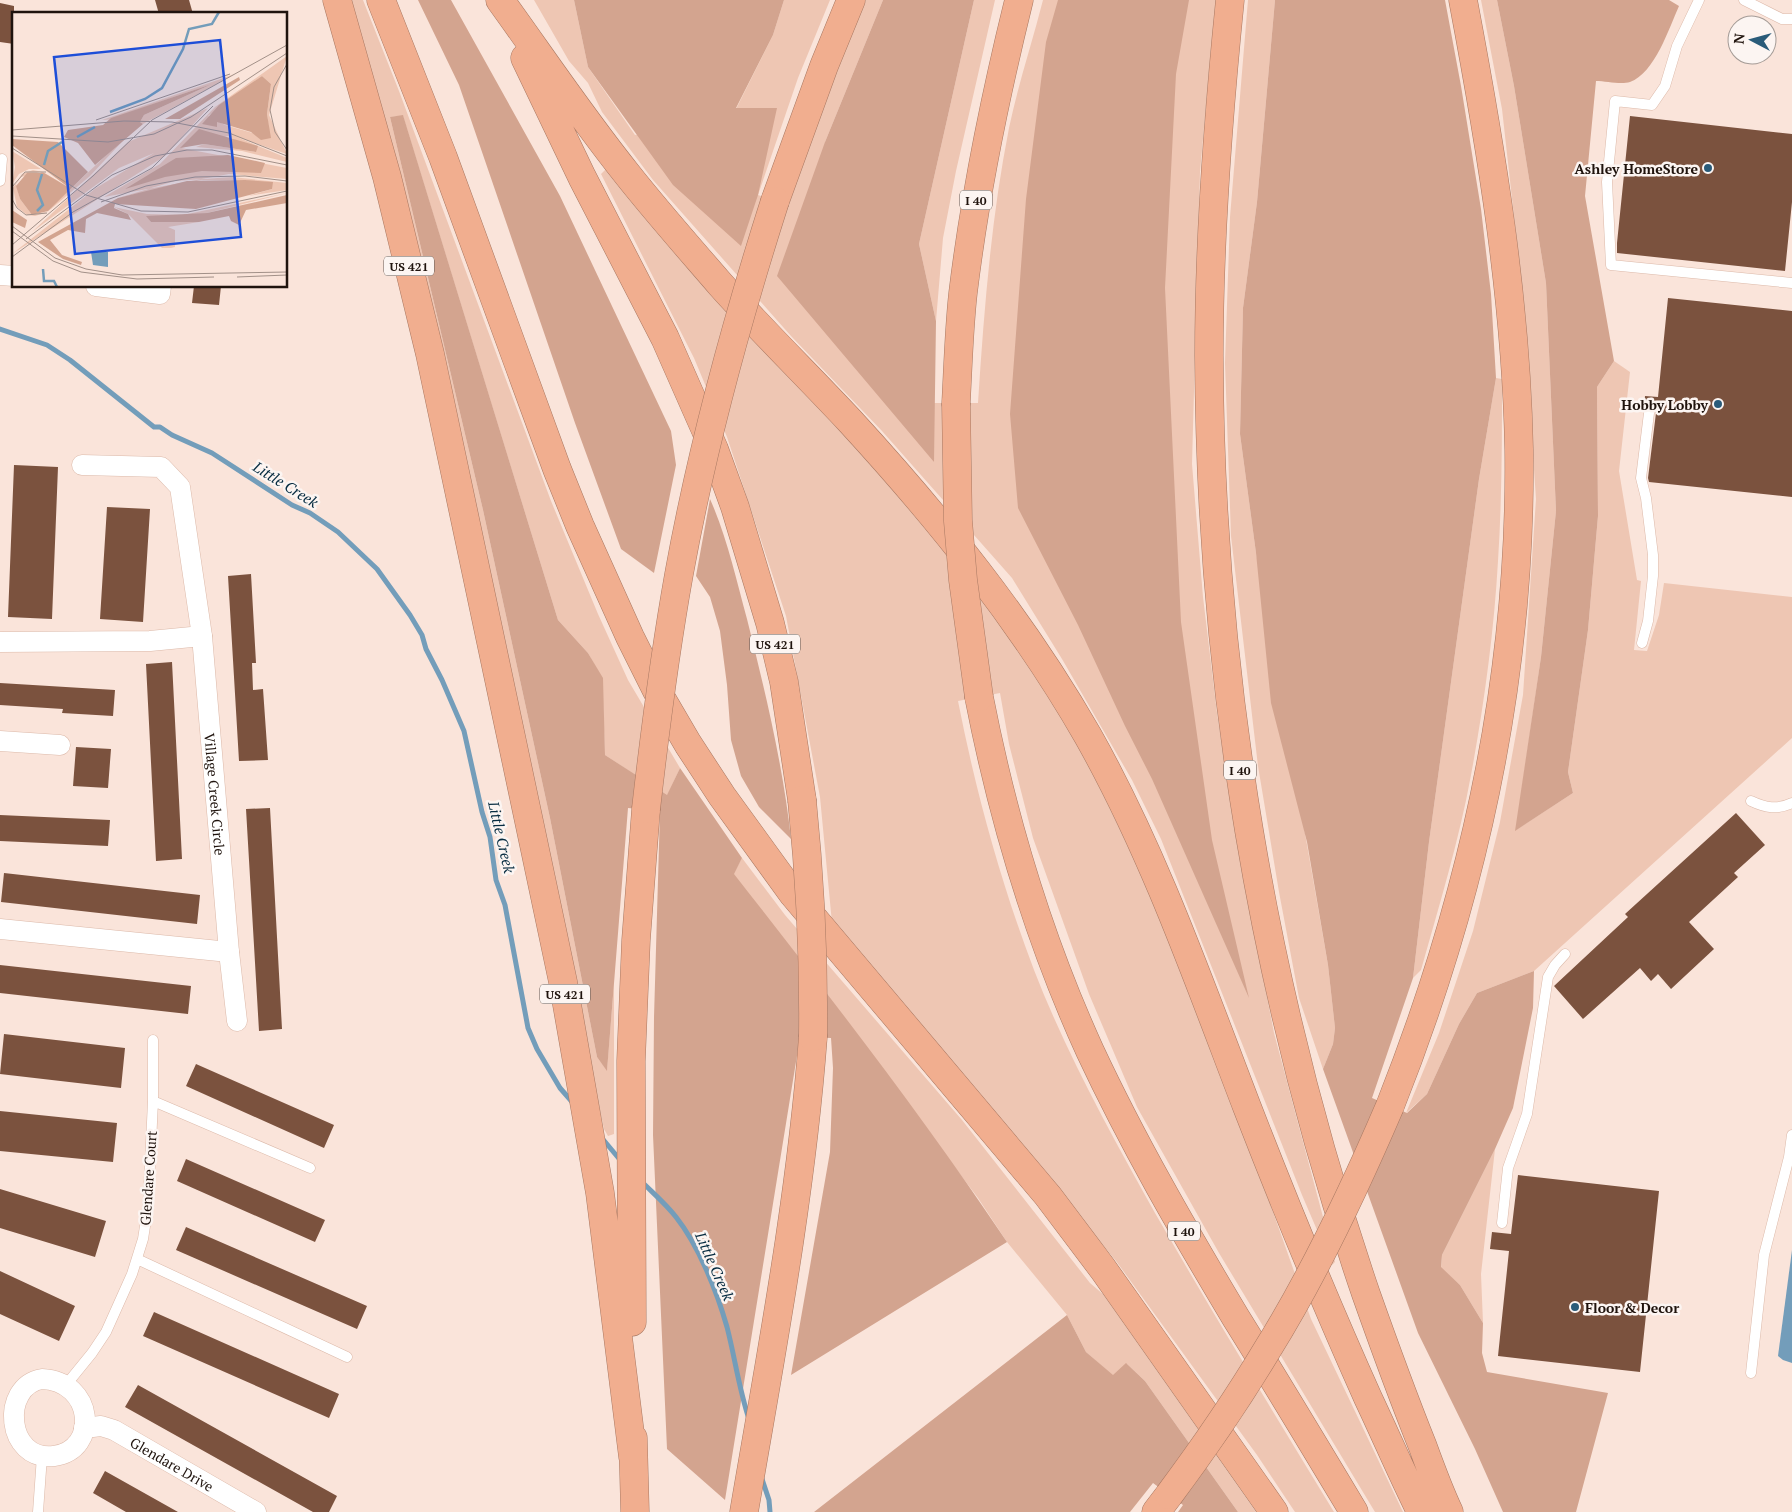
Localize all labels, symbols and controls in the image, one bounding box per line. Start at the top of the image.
inset map [12,12,288,288]
north arrow [1727,15,1777,65]
text: N [1729,32,1749,45]
place label: Ashley HomeStore [1575,159,1698,178]
marker: Ashley HomeStore [1702,162,1714,174]
road number: I 40 [960,190,992,210]
road number: US 421 [384,256,434,276]
place label: Hobby Lobby [1621,395,1709,414]
marker: Hobby Lobby [1712,398,1724,410]
water label: Little Creek [249,456,323,512]
road number: US 421 [750,634,800,654]
street label: Village Creek Circle [201,732,230,856]
road number: I 40 [1224,760,1256,780]
water label: Little Creek [484,798,520,876]
road number: US 421 [540,984,590,1004]
street label: Glendare Court [135,1129,161,1226]
road number: I 40 [1168,1222,1200,1240]
water label: Little Creek [691,1228,739,1304]
place label: Floor & Decor [1585,1298,1679,1317]
marker: Floor & Decor [1569,1301,1581,1313]
street label: Glendare Drive [127,1432,217,1495]

